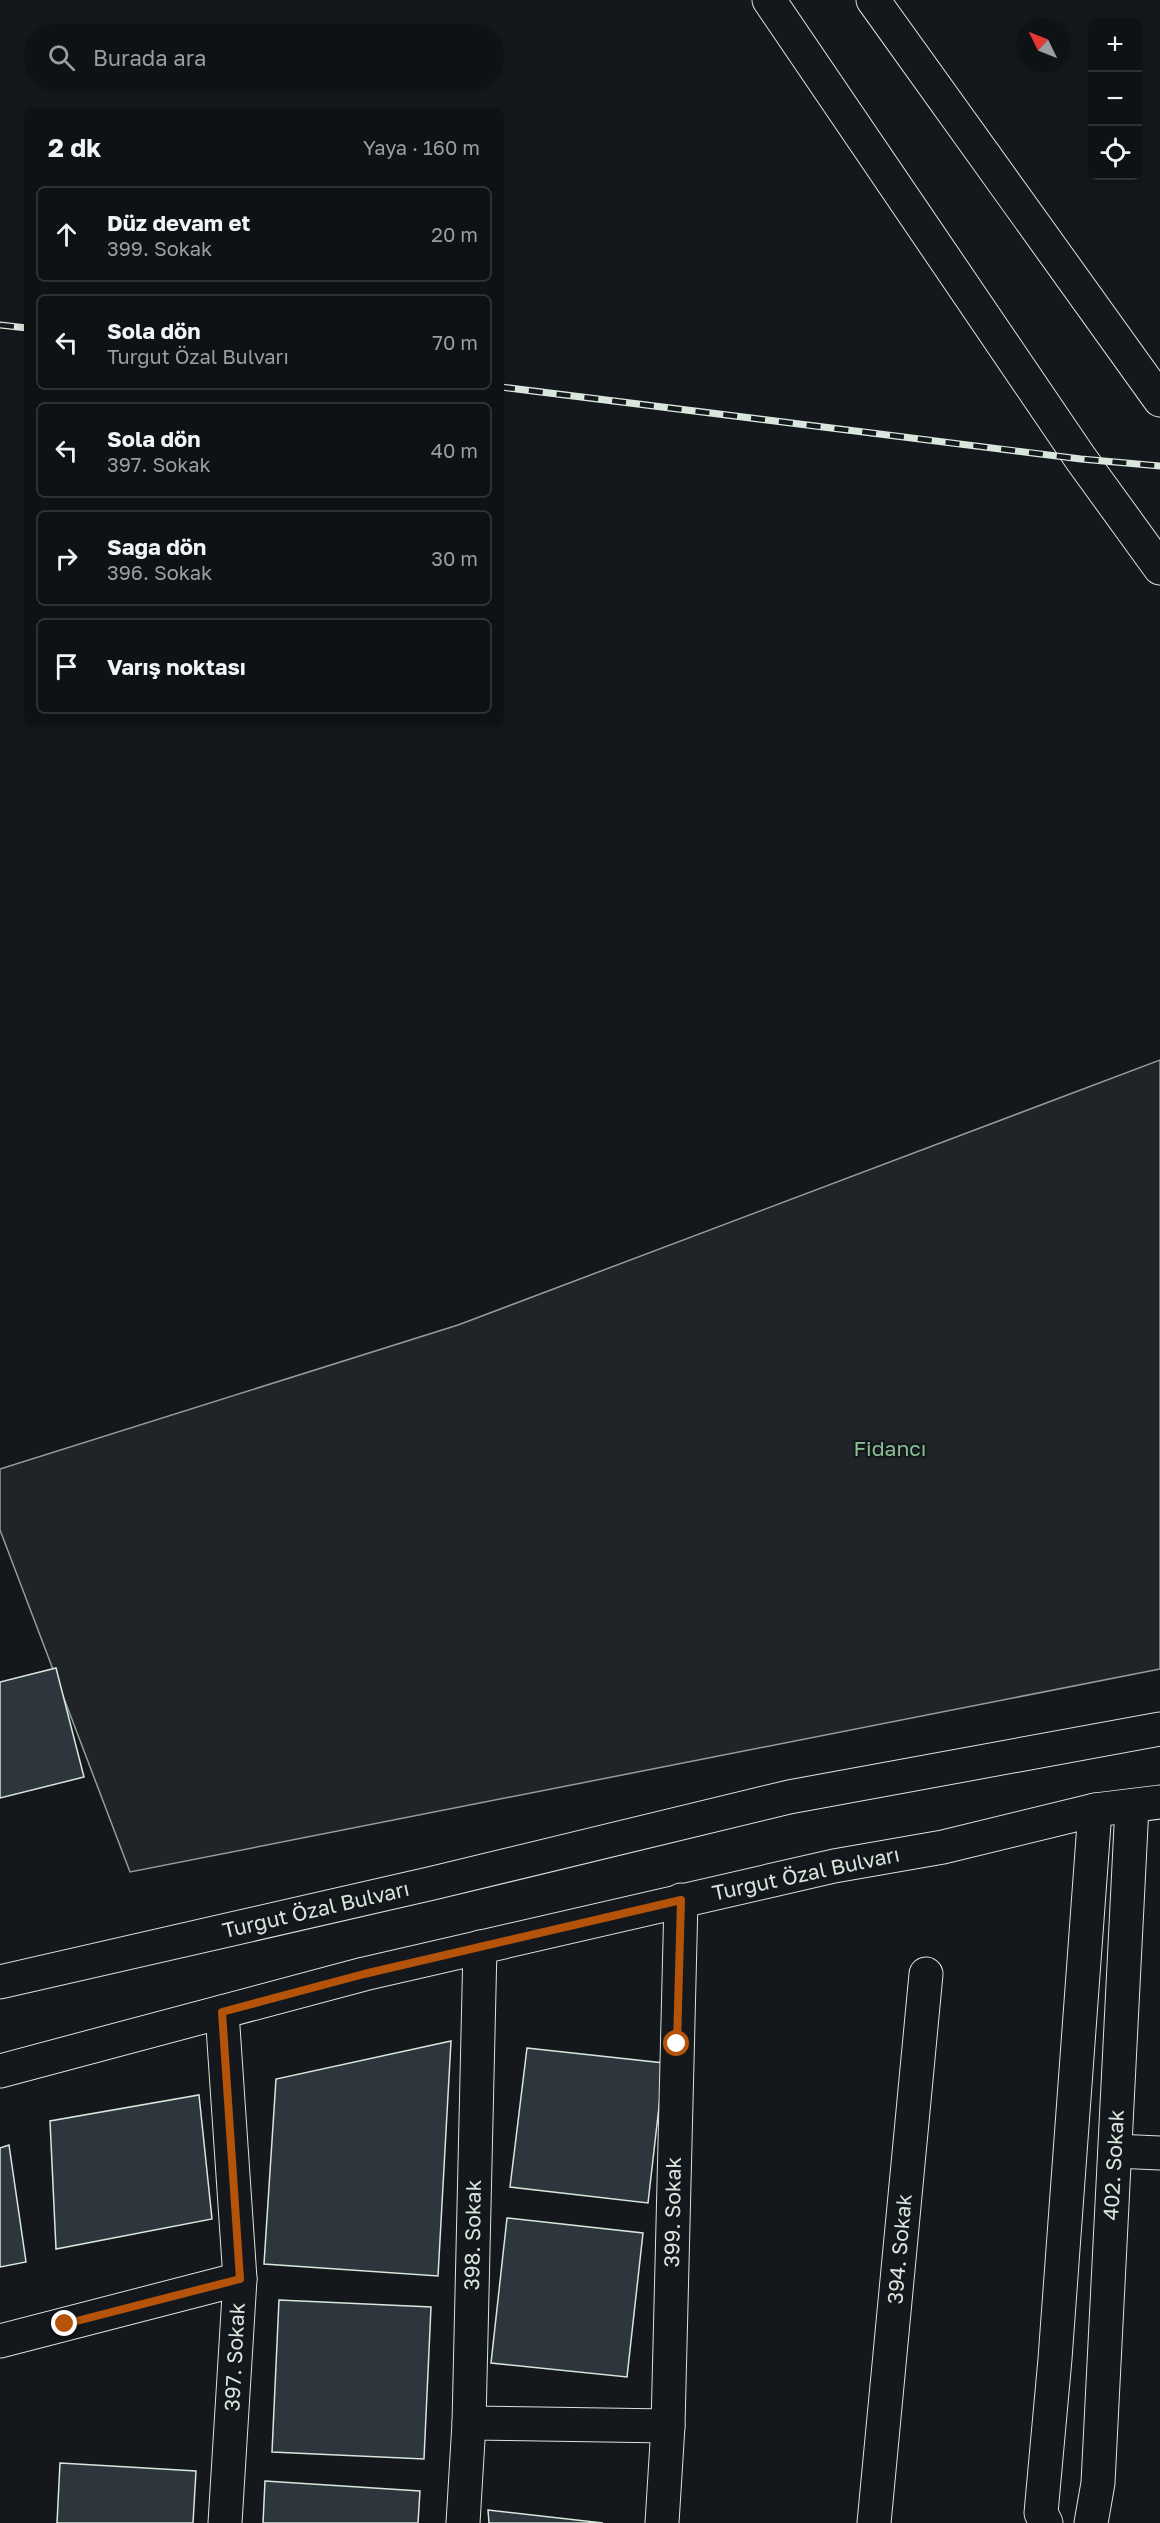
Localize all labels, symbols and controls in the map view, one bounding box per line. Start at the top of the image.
north arrow [1016,18,1070,72]
map controls [1088,18,1142,180]
button: + [1088,18,1142,72]
search box [24,24,504,90]
icon: search [45,41,78,74]
text: Burada ara [93,44,207,71]
button: − [1088,72,1142,126]
button: locate [1088,126,1142,180]
text: 2 dk [48,132,101,163]
text: Yaya · 160 m [363,135,480,159]
text: Düz devam et [107,209,250,236]
icon: ahead [50,218,83,251]
text: 20 m [431,222,478,246]
text: 399. Sokak [107,236,212,260]
text: Sola dön [107,317,201,344]
icon: left [50,326,83,359]
text: 70 m [432,330,478,354]
text: Turgut Özal Bulvarı [107,344,289,368]
text: Sola dön [107,425,201,452]
icon: left [50,434,83,467]
text: 40 m [431,438,478,462]
text: 397. Sokak [107,452,211,476]
text: Sağa dön [107,533,206,560]
icon: right [50,542,83,575]
text: 30 m [431,546,478,570]
text: 396. Sokak [107,560,212,584]
icon: arrive [50,650,83,683]
text: Varış noktası [107,653,246,680]
park label: Fidancı [854,1435,926,1461]
street label: Turgut Özal Bulvarı [710,1840,902,1906]
street label: Turgut Özal Bulvarı [220,1875,412,1943]
route start [663,2030,689,2056]
street label: 402. Sokak [1097,2109,1129,2221]
street label: 399. Sokak [658,2156,686,2268]
street label: 398. Sokak [458,2179,486,2291]
street label: 394. Sokak [881,2192,917,2305]
street label: 397. Sokak [218,2302,250,2412]
route end [51,2310,77,2336]

